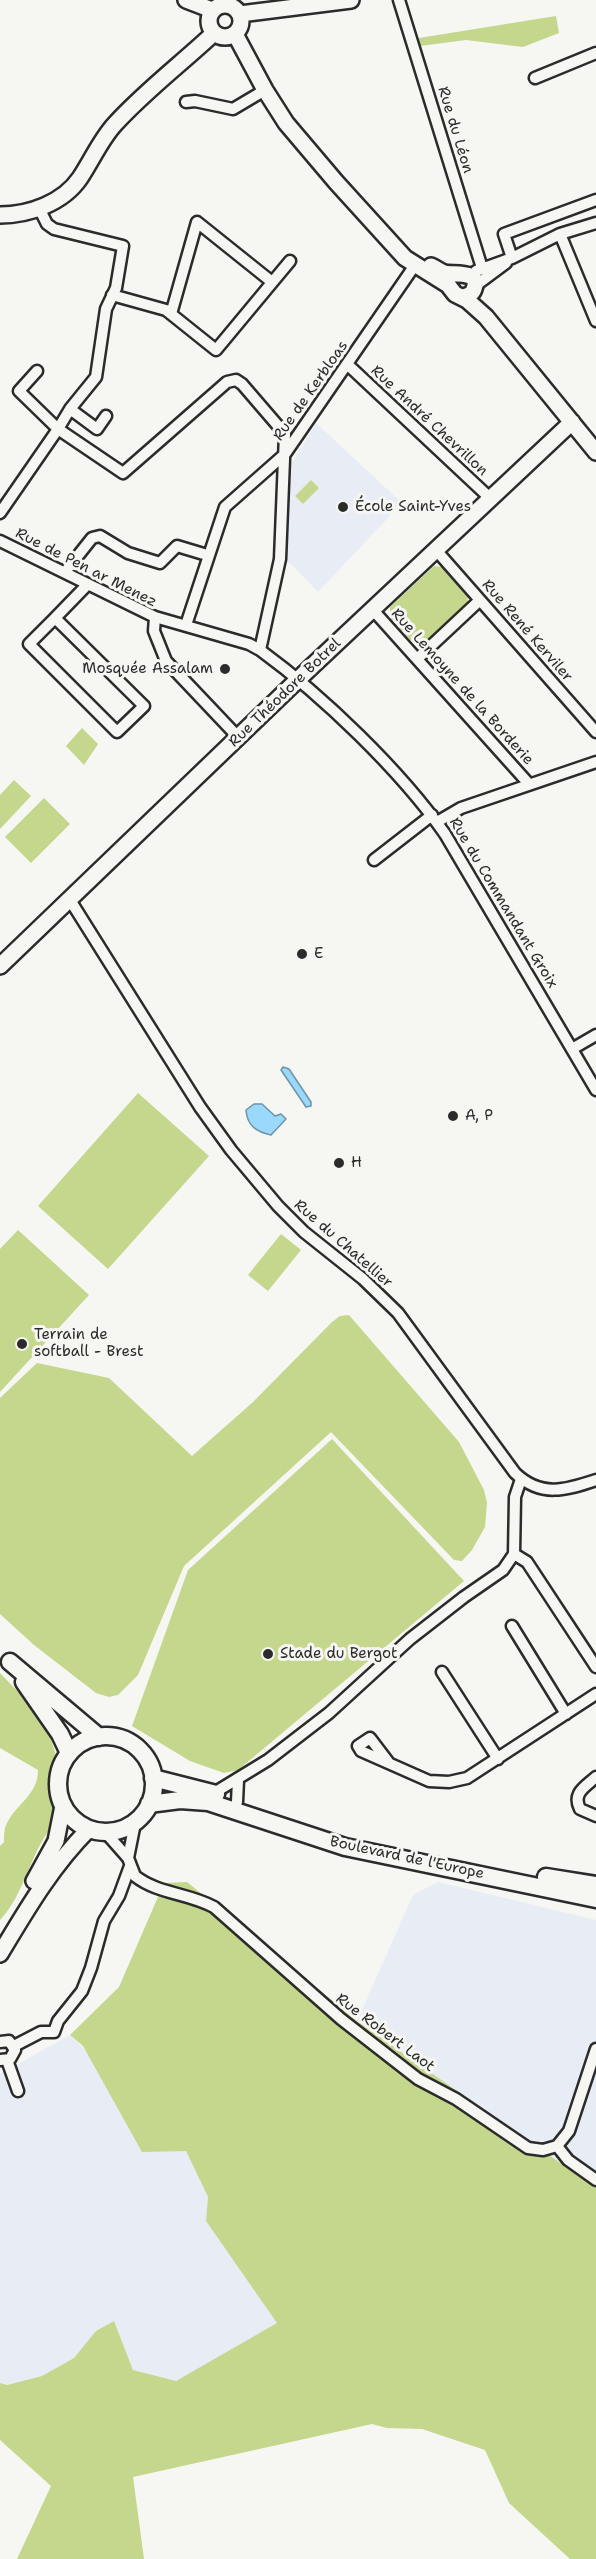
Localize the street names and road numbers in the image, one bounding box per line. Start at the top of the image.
street label: Rue du Léon [433,84,477,176]
street label: Rue de Kerbloas [270,338,352,444]
street label: Rue André Chevrillon [367,362,491,480]
street label: Rue de Pen ar Menez [12,525,160,611]
street label: Rue René Kerviler [478,576,576,686]
street label: Rue Lemoyne de la Borderie [387,605,537,769]
street label: Rue Théodore Botrel [225,635,345,751]
street label: Rue du Commandant Groix [445,815,561,991]
street label: Rue du Chatellier [290,1196,396,1292]
street label: Boulevard de l'Europe [328,1833,486,1883]
street label: Rue Robert Laot [332,1990,438,2076]

